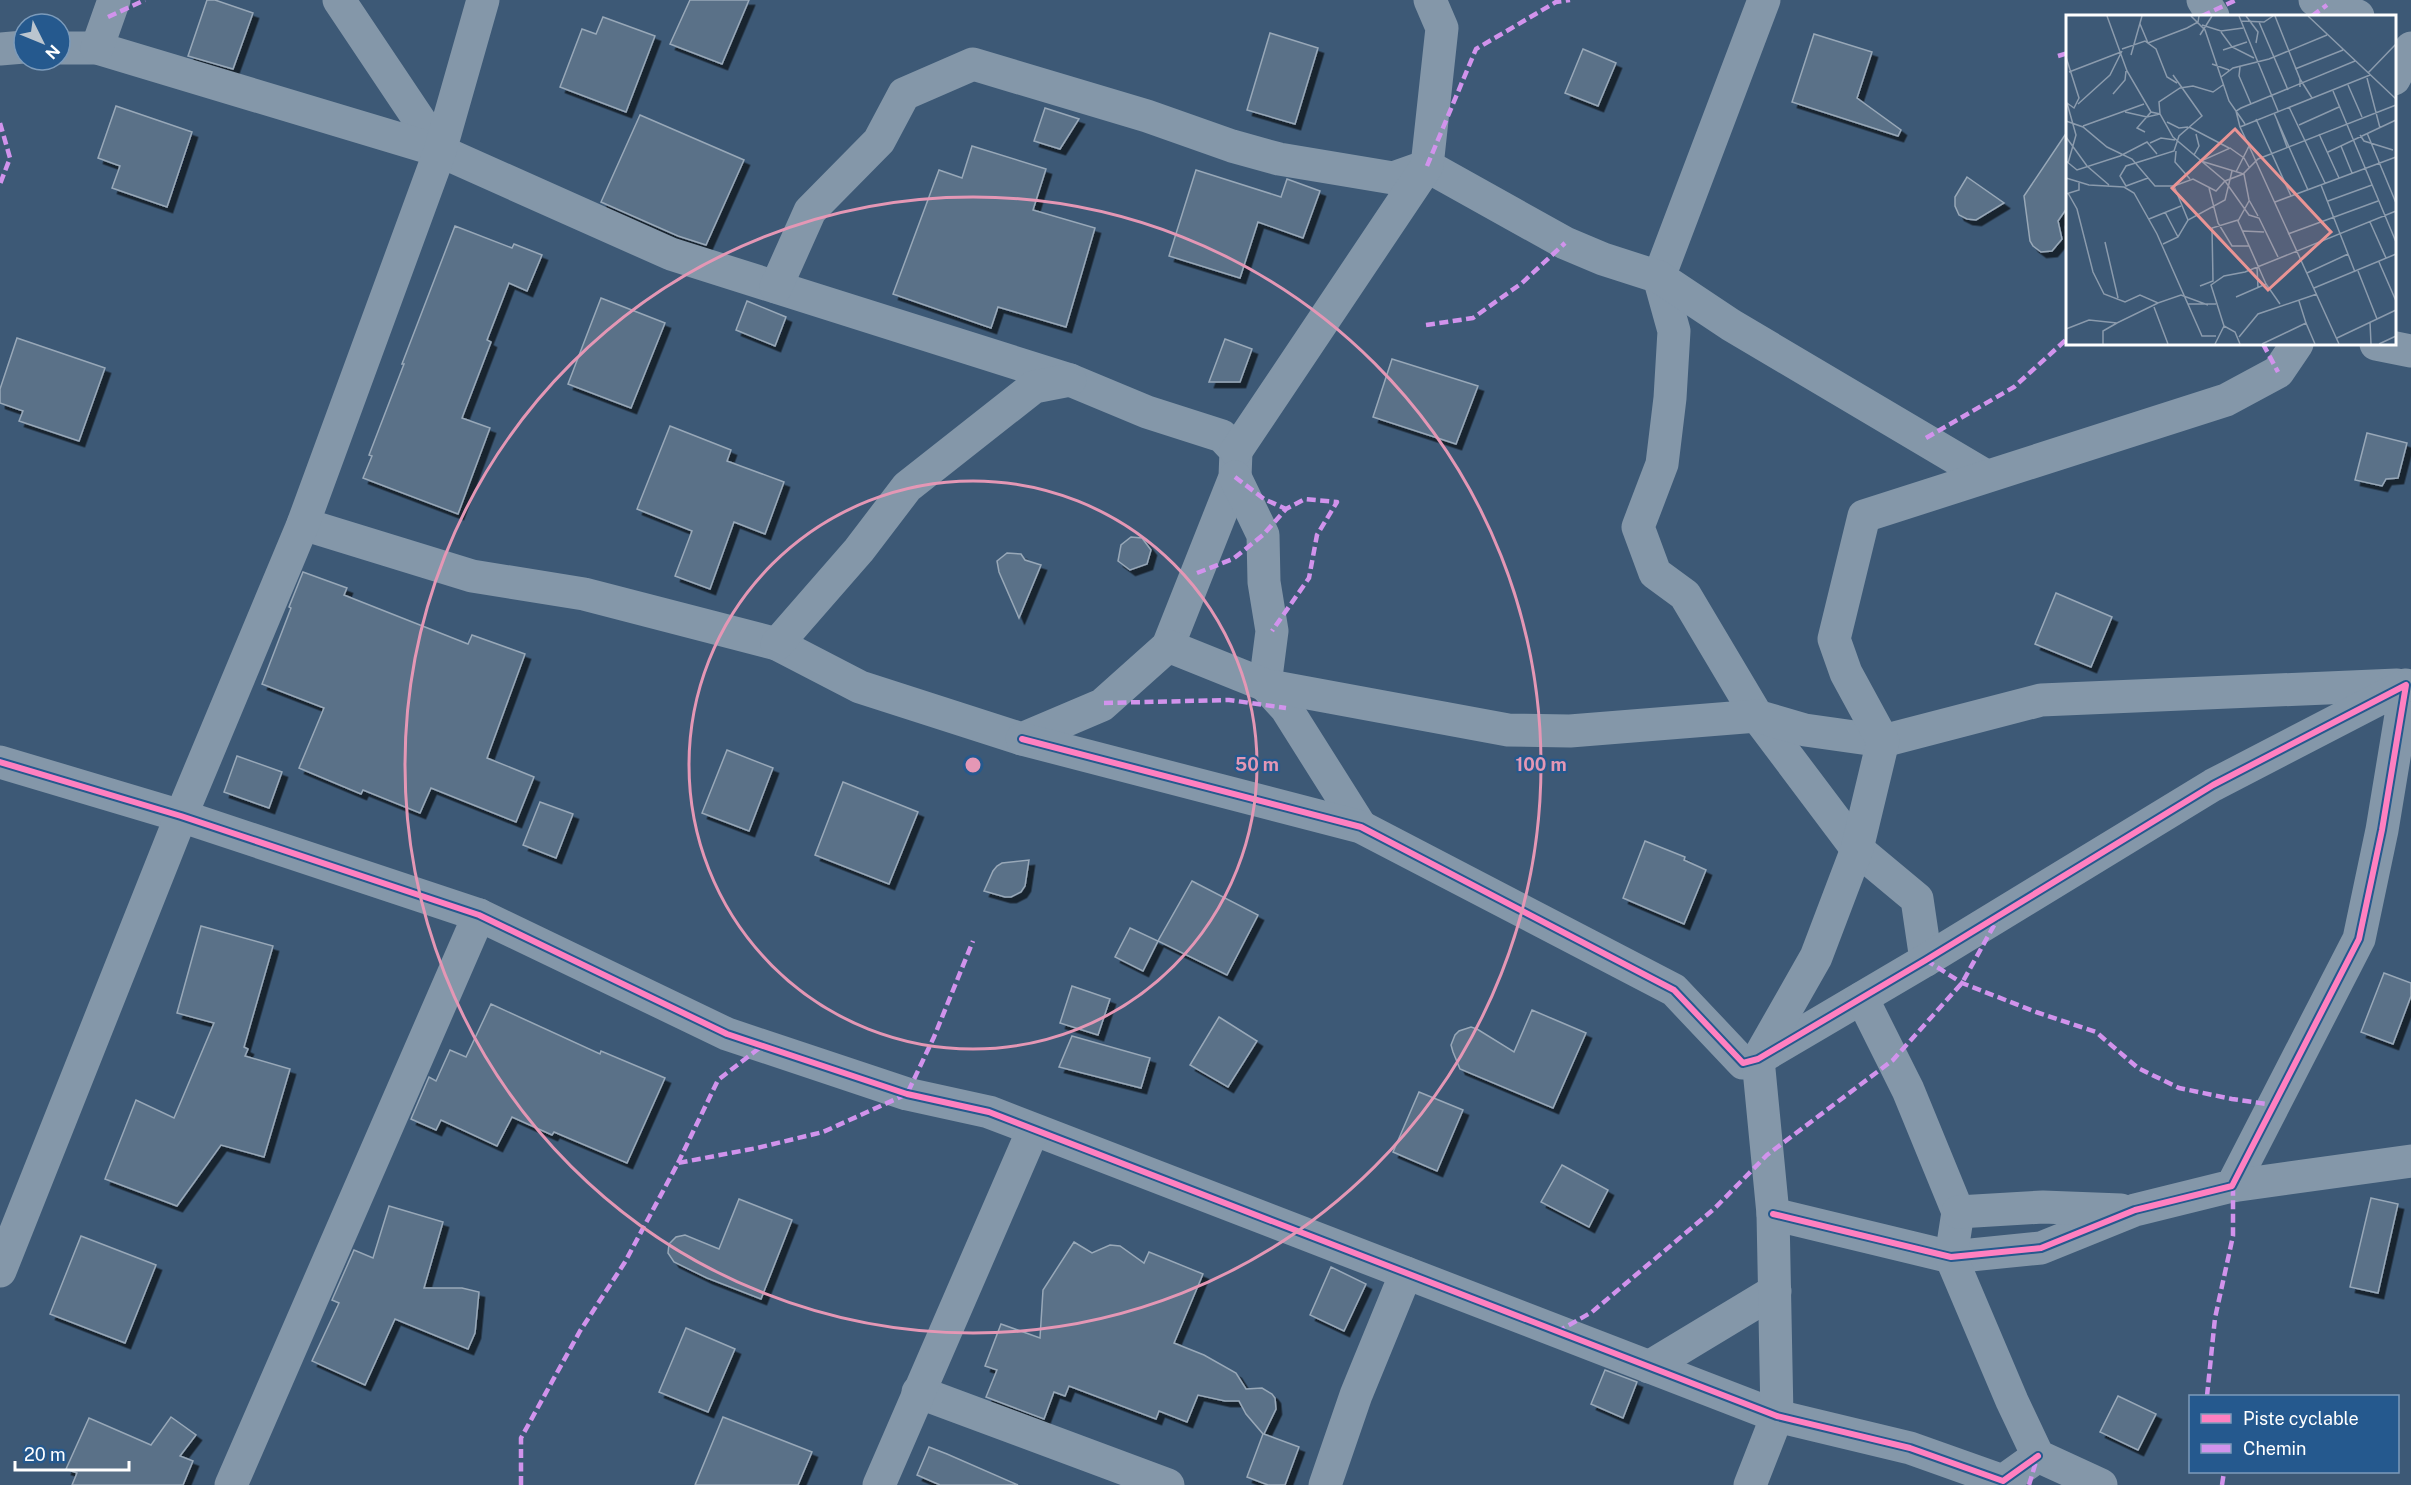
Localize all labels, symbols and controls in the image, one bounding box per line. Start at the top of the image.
north arrow [12,12,72,72]
inset map [2066,15,2396,345]
text: N [41,41,64,63]
text: 50 m [1235,754,1279,775]
text: 100 m [1515,754,1567,775]
centre of rings [963,755,983,775]
legend [2189,1395,2399,1473]
text: Piste cyclable [2243,1408,2359,1429]
scale bar [15,1434,129,1472]
text: Chemin [2243,1438,2307,1459]
text: 20 m [24,1444,66,1465]

